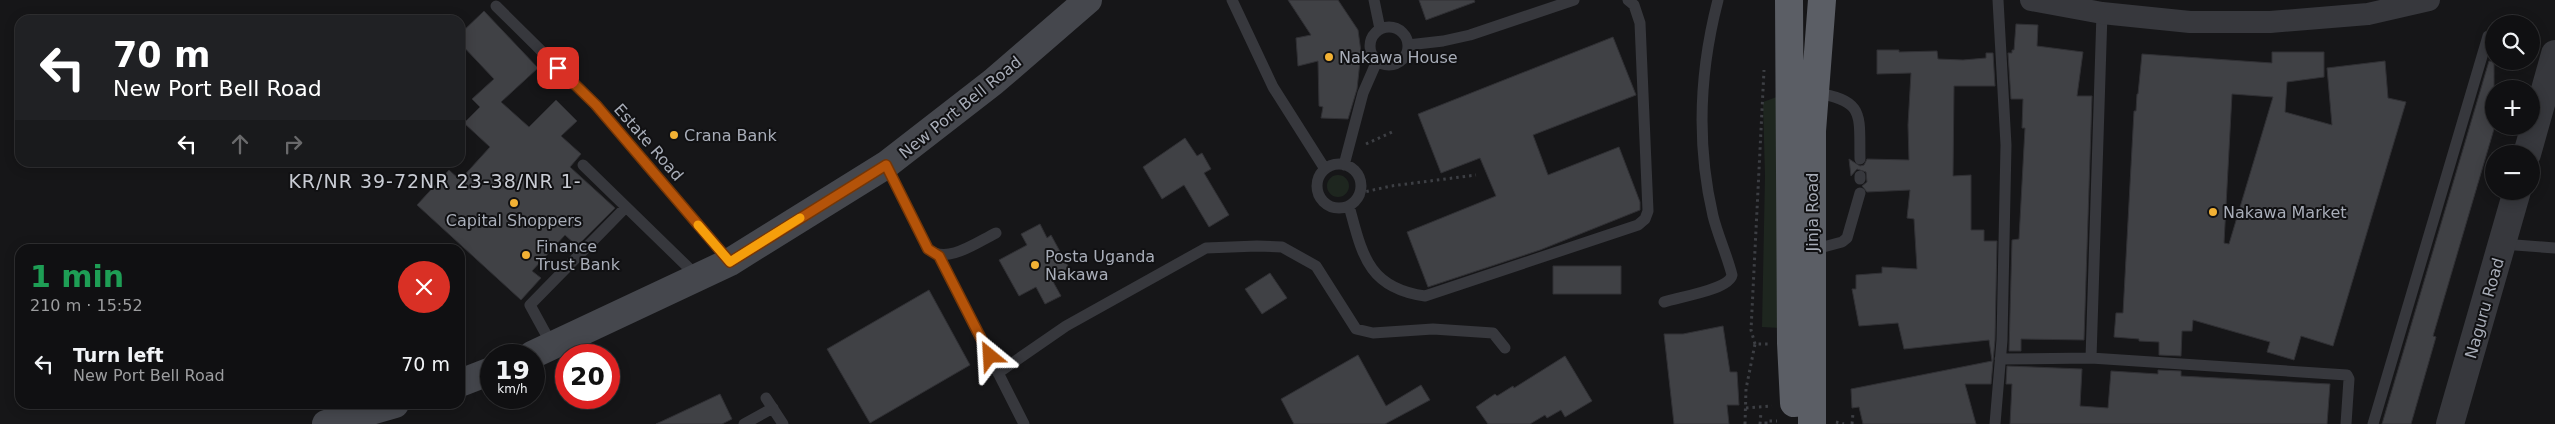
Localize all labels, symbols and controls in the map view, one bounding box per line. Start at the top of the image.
map controls [2485,15,2540,200]
button: search [2485,15,2540,70]
icon: left [30,35,95,100]
text: 70 m [113,35,210,75]
pin [537,47,579,89]
place label: Nakawa House [1339,48,1458,67]
marker: Nakawa House [1323,51,1335,63]
street label: New Port Bell Road [895,52,1025,163]
icon: arrive [544,54,572,82]
text: New Port Bell Road [113,76,322,101]
button: + [2485,80,2540,135]
street label: Estate Road [610,100,687,185]
place label: Crana Bank [684,126,778,145]
marker: Crana Bank [668,129,680,141]
icon: left [173,130,201,158]
icon: ahead [226,130,254,158]
icon: right [279,130,307,158]
button: − [2485,145,2540,200]
district label: KR/NR 39-72NR 23-38/NR 1- [288,170,582,192]
street label: Jinja Road [1803,173,1822,252]
marker: Capital Shoppers [508,197,520,209]
place label: Nakawa Market [2223,203,2347,222]
marker: Nakawa Market [2207,206,2219,218]
place label: Capital Shoppers [446,211,582,230]
place label: Finance Trust Bank [535,237,621,274]
place label: Posta Uganda Nakawa [1045,247,1155,284]
marker: Finance Trust Bank [520,249,532,261]
street label: Naguru Road [2461,256,2508,361]
text: 1 min [30,259,124,294]
marker: Posta Uganda Nakawa [1029,259,1041,271]
button: close [398,261,450,313]
text: 210 m · 15:52 [30,296,143,315]
position arrow [963,329,1015,381]
text: Turn left [73,344,164,366]
speed limit sign: 20 [555,344,620,409]
icon: left [30,350,58,378]
text: 70 m [401,353,450,375]
text: 19 [495,356,530,385]
text: New Port Bell Road [73,366,225,385]
text: km/h [497,382,528,396]

